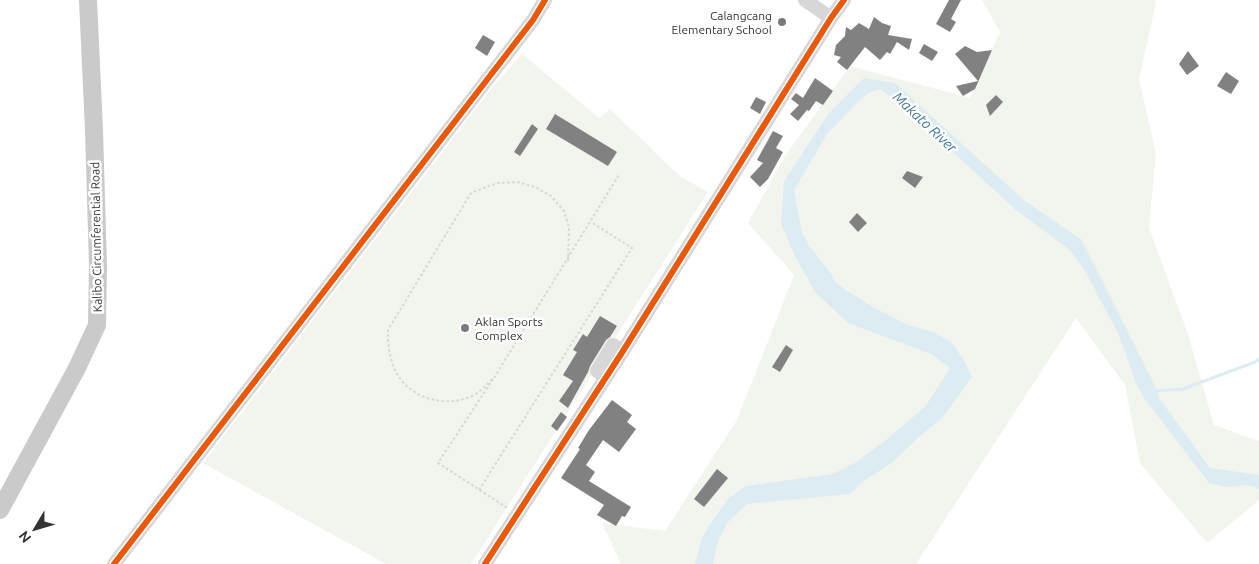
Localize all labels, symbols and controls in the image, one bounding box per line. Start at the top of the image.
place label: Calangcang Elementary School [672,9,772,36]
marker: Calangcang Elementary School [776,16,788,28]
water label: Makato River [890,88,961,156]
street label: Kalibo Circumferential Road [88,162,104,312]
place label: Aklan Sports Complex [475,315,543,342]
marker: Aklan Sports Complex [459,322,471,334]
north arrow [10,504,60,554]
text: N [15,528,34,546]

